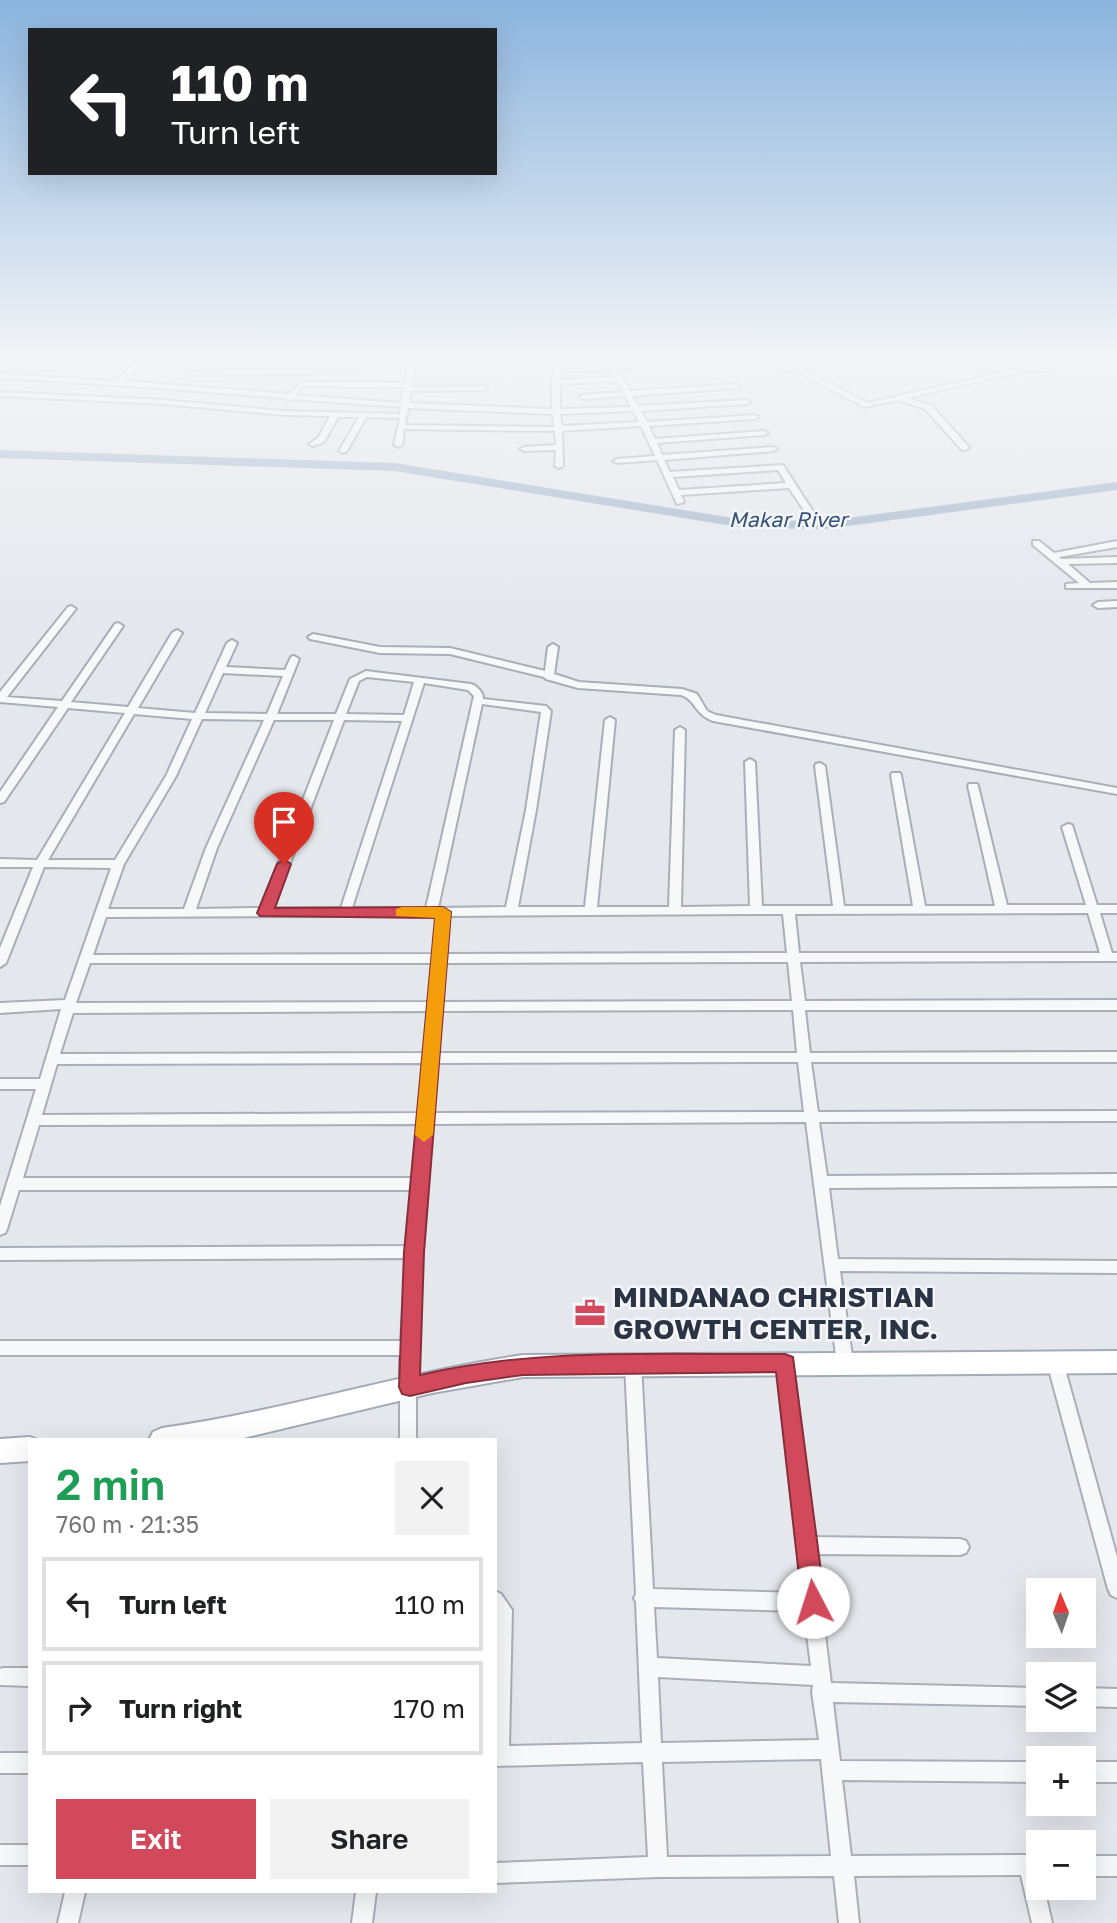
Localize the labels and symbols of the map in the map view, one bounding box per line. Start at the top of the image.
water label: Makar River [729,506,850,532]
pin [254,792,314,864]
place label: MINDANAO CHRISTIAN GROWTH CENTER, INC. [613,1280,938,1345]
office icon: MINDANAO CHRISTIAN GROWTH CENTER, INC. [573,1296,607,1330]
position arrow [776,1565,850,1639]
north arrow [1026,1578,1096,1648]

